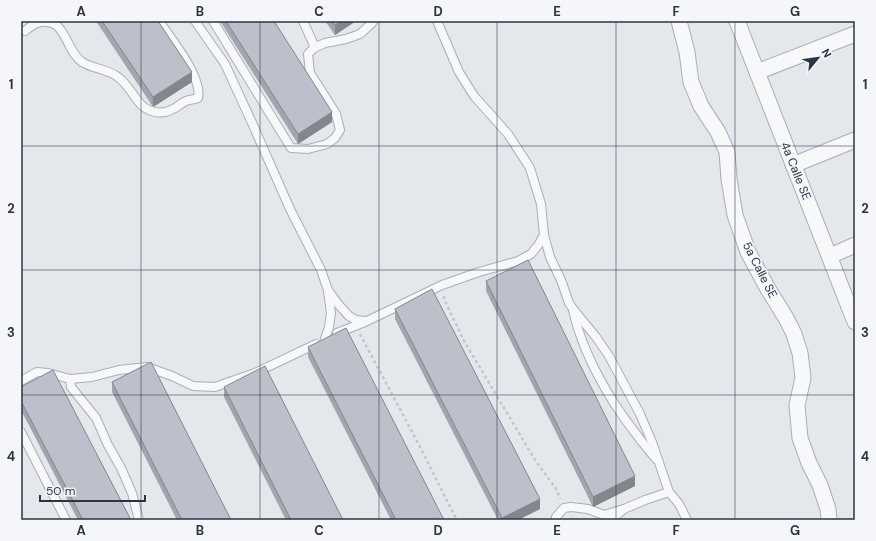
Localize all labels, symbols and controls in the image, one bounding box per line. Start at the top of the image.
text: A [76,3,86,20]
text: B [196,3,204,20]
text: C [314,3,324,20]
text: D [433,3,443,20]
text: E [553,3,561,20]
text: F [672,3,680,20]
text: G [790,3,800,20]
north arrow [798,38,838,78]
text: N [819,46,835,60]
text: 1 [9,76,13,93]
text: 1 [863,76,867,93]
street label: 4a Calle SE [777,140,815,203]
text: 2 [7,200,15,217]
text: 2 [861,200,869,217]
street label: 5a Calle SE [739,239,781,301]
text: 3 [7,324,15,341]
text: 3 [861,324,869,341]
text: 4 [7,448,15,465]
text: 4 [861,448,869,465]
scale bar [40,477,145,503]
text: 50 m [46,483,75,499]
text: A [76,522,86,539]
text: B [196,522,204,539]
text: C [314,522,324,539]
text: D [433,522,443,539]
text: E [553,522,561,539]
text: F [672,522,680,539]
text: G [790,522,800,539]

